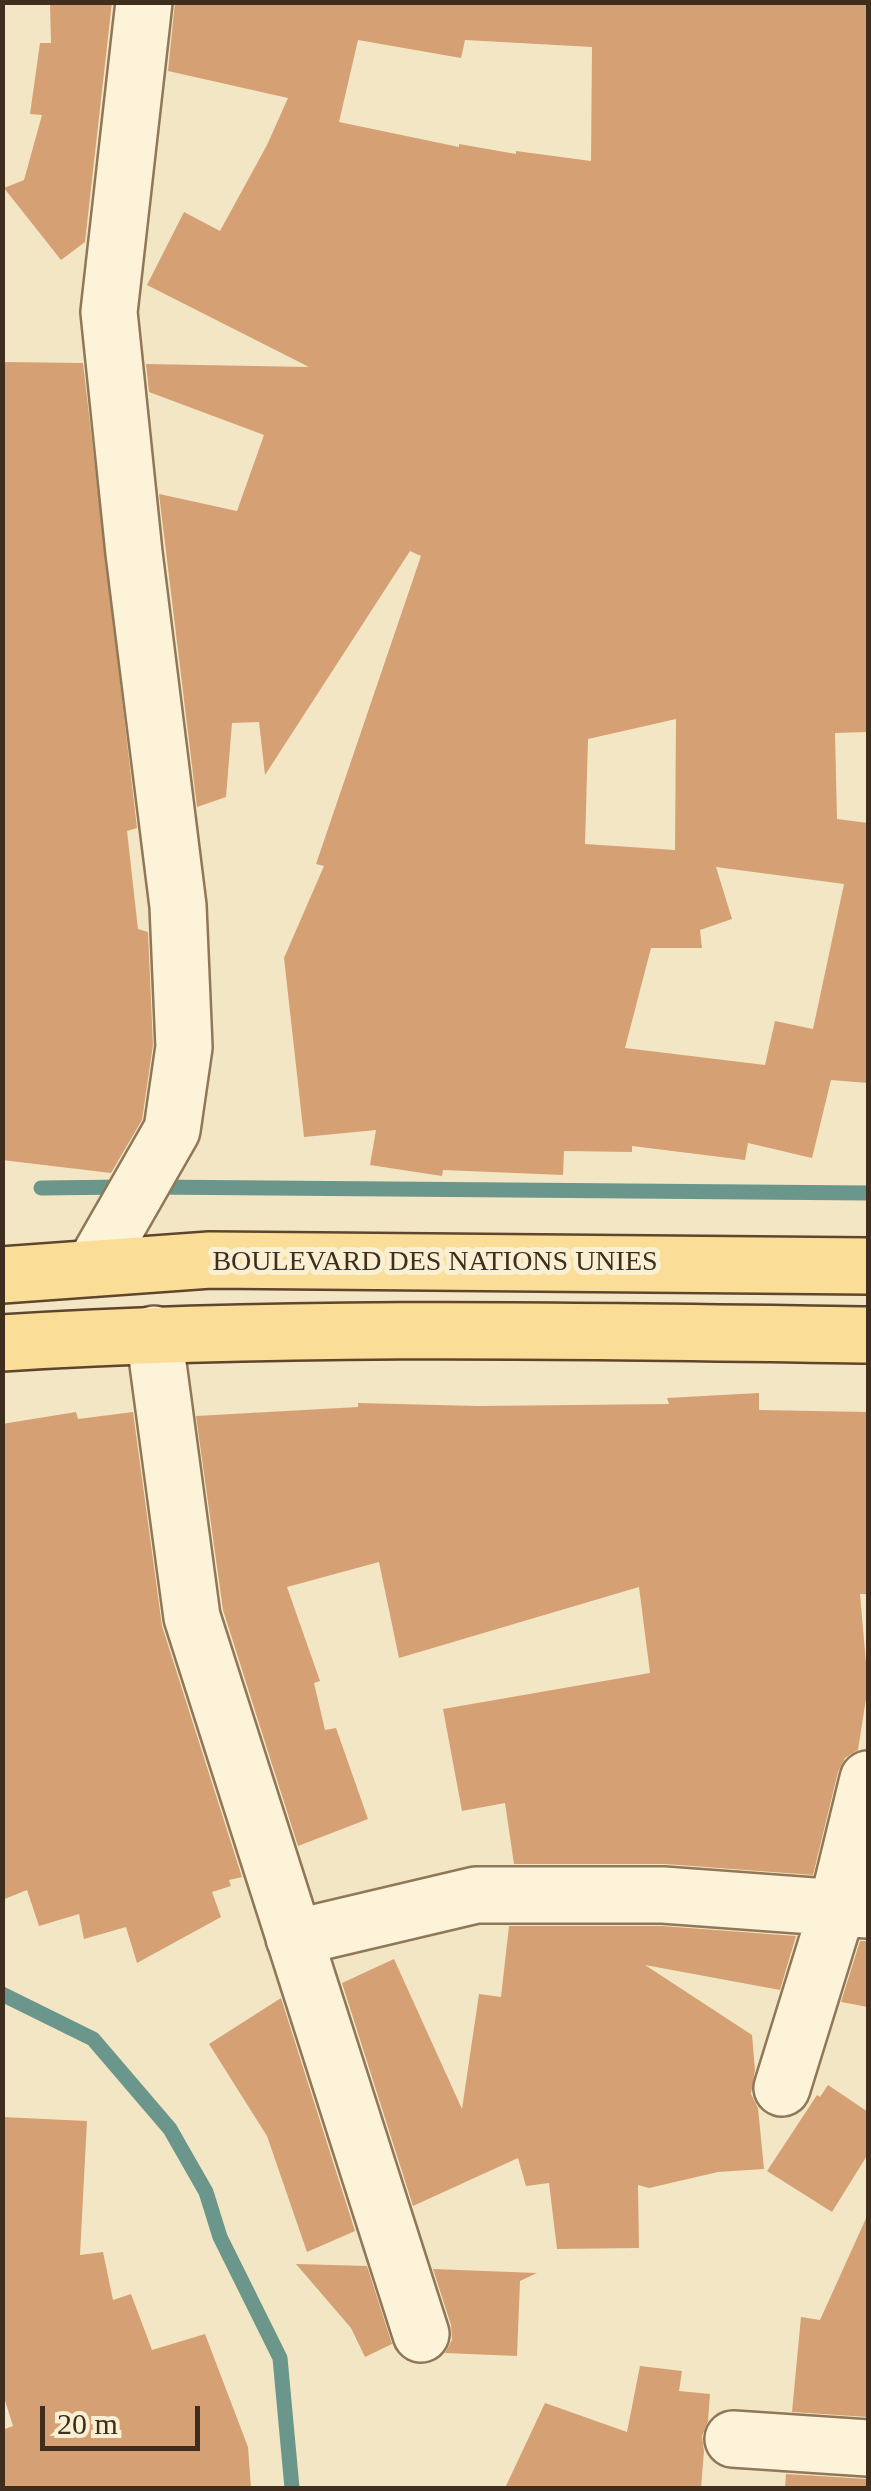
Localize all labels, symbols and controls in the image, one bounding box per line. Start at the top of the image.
street label: BOULEVARD DES NATIONS UNIES [212,1246,658,1280]
scale bar [45,2386,205,2448]
text: 20 m [57,2407,118,2440]

